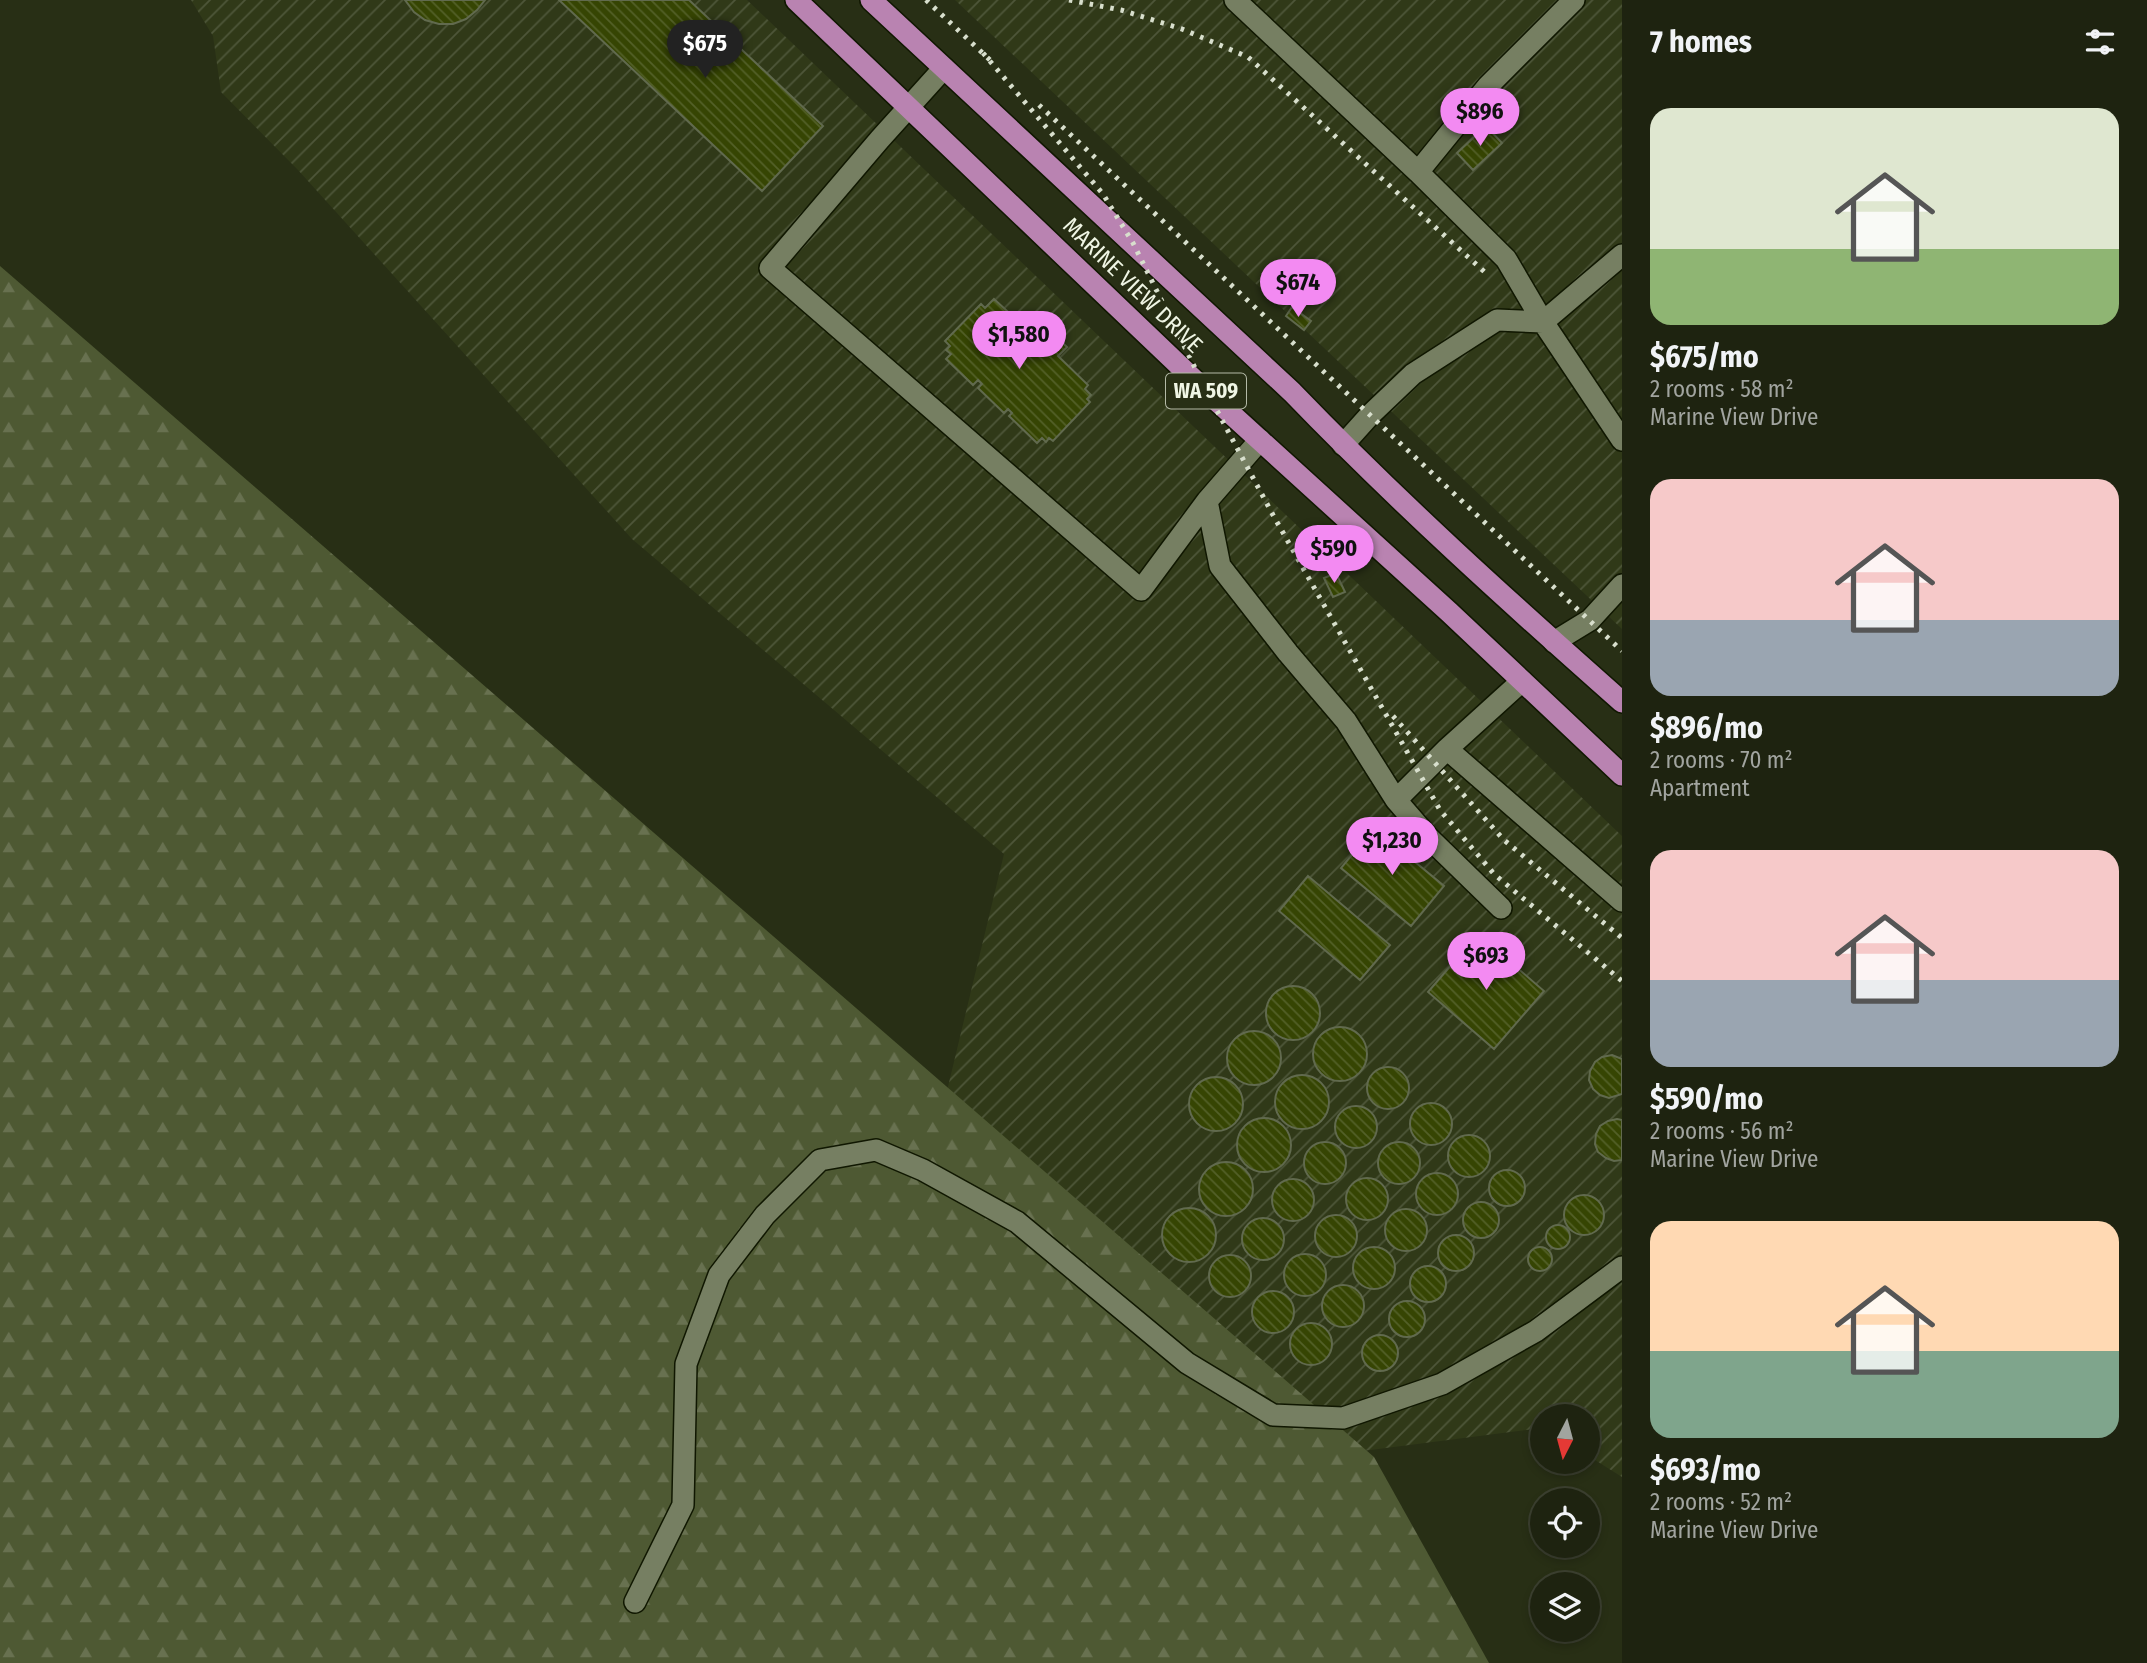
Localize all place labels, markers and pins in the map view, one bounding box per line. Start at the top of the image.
pin: $675 [664,20,746,80]
pin: $896 [1439,88,1521,148]
pin: $674 [1257,260,1339,319]
pin: $1,580 [962,312,1076,371]
pin: $590 [1293,526,1375,585]
pin: $1,230 [1335,818,1449,877]
pin: $693 [1445,932,1527,992]

